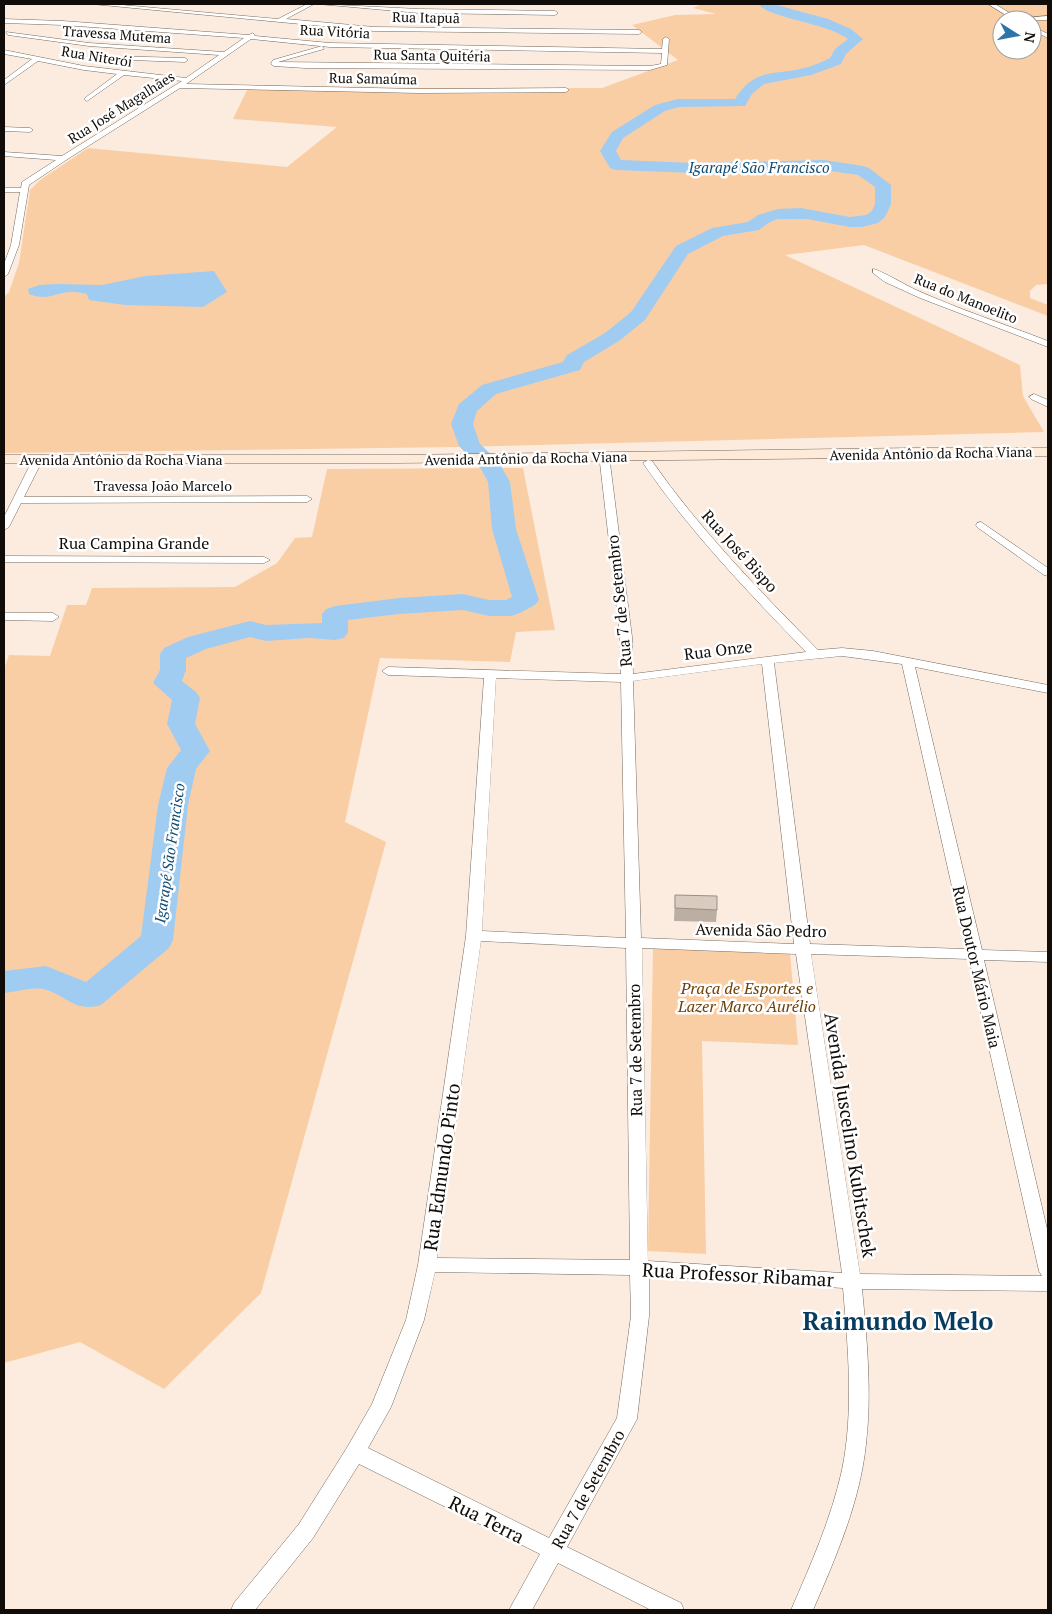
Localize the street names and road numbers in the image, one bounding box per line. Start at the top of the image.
street label: Rua Itapuã [392,7,460,27]
street label: Rua Vitória [299,20,371,42]
street label: Travessa Mutema [62,21,172,47]
street label: Rua Niterói [60,41,134,71]
street label: Rua Santa Quitéria [373,44,491,66]
street label: Rua José Magalhães [64,66,178,148]
street label: Rua Samaúma [329,68,417,88]
street label: Rua do Manoelito [911,269,1021,328]
street label: Avenida Antônio da Rocha Viana [829,442,1033,464]
street label: Avenida Antônio da Rocha Viana [424,447,628,469]
street label: Avenida Antônio da Rocha Viana [19,450,223,469]
street label: Travessa João Marcelo [94,476,232,495]
street label: Rua José Bispo [697,505,783,597]
street label: Rua Campina Grande [59,532,209,554]
street label: Rua 7 de Setembro [601,534,637,668]
street label: Rua Onze [683,635,753,665]
street label: Rua Doutor Mário Maia [948,884,1006,1050]
street label: Avenida São Pedro [695,918,827,942]
street label: Rua 7 de Setembro [623,983,647,1117]
street label: Avenida Juscelino Kubitschek [819,1011,883,1259]
street label: Rua Edmundo Pinto [417,1082,465,1252]
street label: Rua Professor Ribamar [641,1256,835,1292]
street label: Rua 7 de Setembro [546,1426,630,1552]
street label: Rua Terra [445,1489,529,1549]

